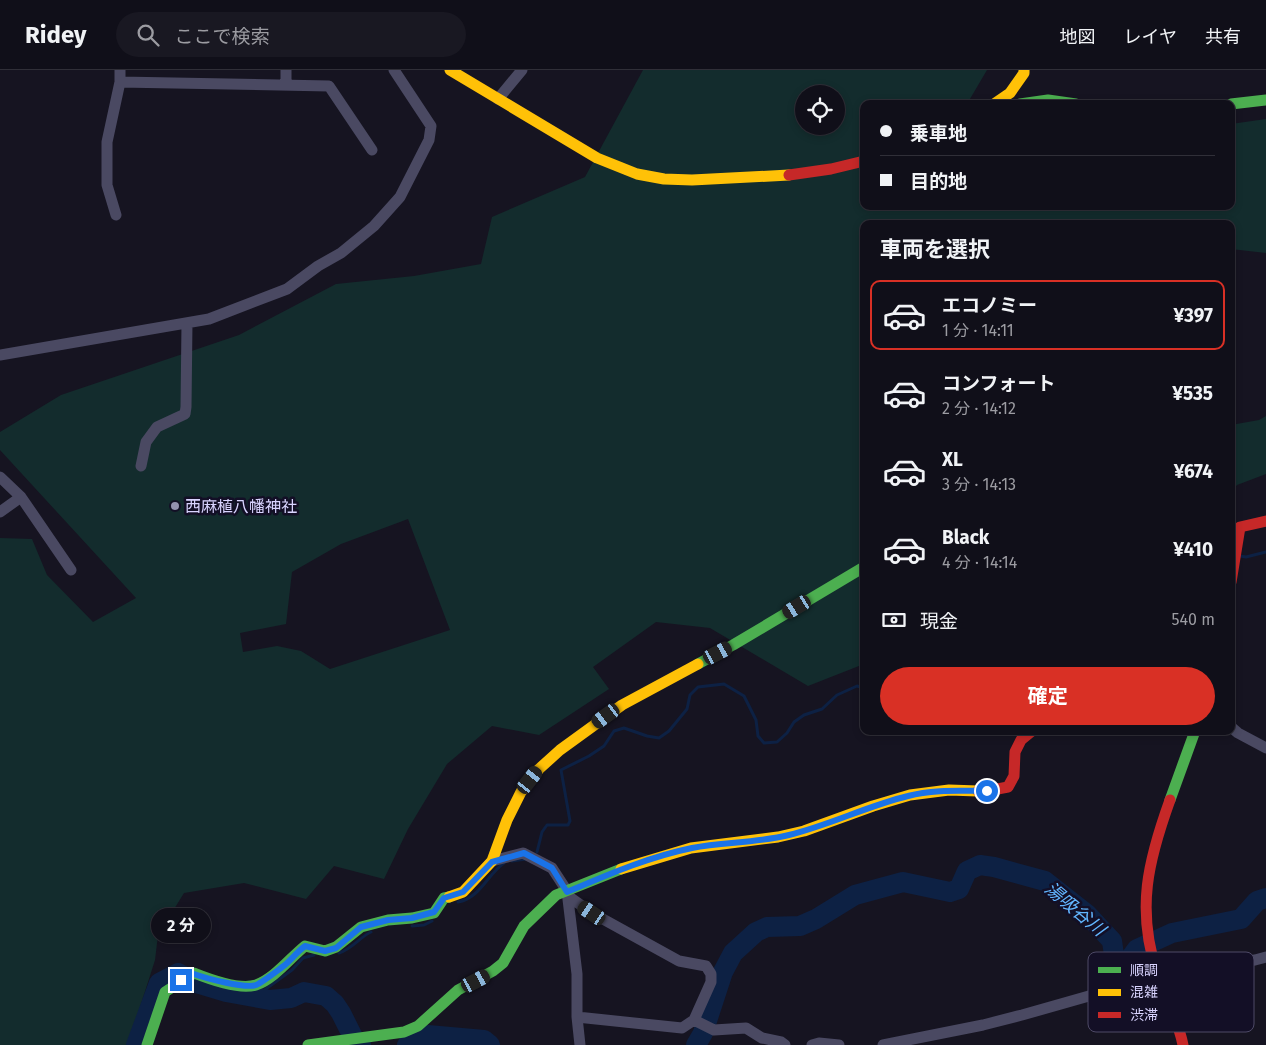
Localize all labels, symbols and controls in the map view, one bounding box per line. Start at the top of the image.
search box [116,12,466,57]
text: Ridey [25,21,86,49]
icon: search [134,21,162,49]
text: ここで検索 [174,25,269,48]
text: 地図 [1060,26,1096,48]
text: レイヤ [1124,26,1177,48]
text: 共有 [1205,26,1241,48]
map controls [795,85,845,135]
button: locate [795,85,845,135]
text: 乗車地 [910,122,967,145]
text: 目的地 [910,170,967,193]
text: 車両を選択 [880,236,990,263]
icon: car [882,293,927,338]
text: エコノミー [942,294,1037,317]
text: ¥397 [1174,304,1213,327]
text: 1 分 · 14:11 [942,321,1014,340]
icon: car [882,371,927,416]
text: コンフォート [942,372,1055,395]
text: ¥535 [1172,382,1213,405]
text: 2 分 · 14:12 [942,399,1016,418]
text: XL [942,448,963,471]
icon: car [882,449,927,494]
text: ¥674 [1174,460,1213,483]
text: 3 分 · 14:13 [942,475,1016,494]
place label: 西麻植八幡神社 [185,497,297,516]
marker: 西麻植八幡神社 [169,500,181,512]
text: Black [942,526,989,549]
icon: car [882,527,927,572]
text: ¥410 [1173,538,1213,561]
text: 4 分 · 14:14 [942,553,1017,572]
car [780,593,813,621]
icon: cash [880,606,908,634]
text: 現金 [920,610,958,633]
text: 540 m [1172,610,1215,629]
car [701,639,734,667]
button: 確定 [880,667,1215,725]
car [589,701,622,731]
car [514,764,545,796]
route start [976,780,998,802]
water label: 湯吸谷川 [1040,877,1111,942]
car [575,898,608,928]
callout: 2 分 [151,908,211,942]
text: 2 分 [167,916,195,935]
legend [1088,952,1254,1032]
text: 順調 [1130,962,1158,979]
car [459,967,492,995]
route end [170,969,192,991]
text: 混雑 [1130,984,1158,1001]
text: 渋滞 [1130,1007,1158,1024]

